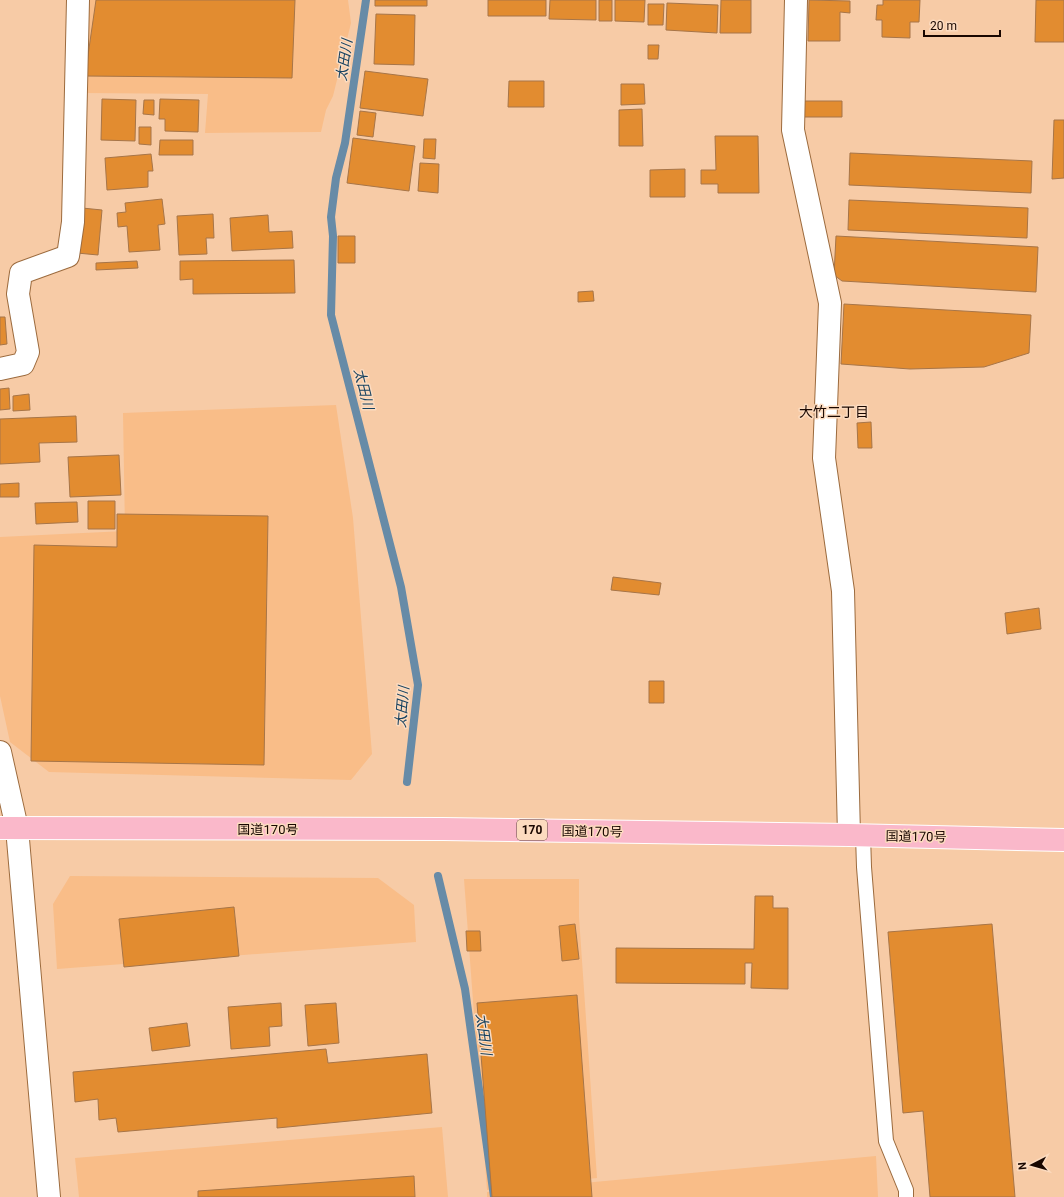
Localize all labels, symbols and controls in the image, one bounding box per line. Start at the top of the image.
scale bar [924,12,1000,38]
text: 20 m [930,19,957,33]
water label: 太田川 [333,36,355,82]
water label: 太田川 [351,367,377,413]
district label: 大竹二丁目 [799,404,869,420]
water label: 太田川 [392,683,412,729]
road number: 170 [517,820,547,840]
street label: 国道170号 [238,822,298,837]
street label: 国道170号 [561,823,623,840]
street label: 国道170号 [885,828,947,845]
water label: 太田川 [473,1012,495,1058]
north arrow [1012,1145,1052,1185]
text: N [1016,1161,1029,1171]

